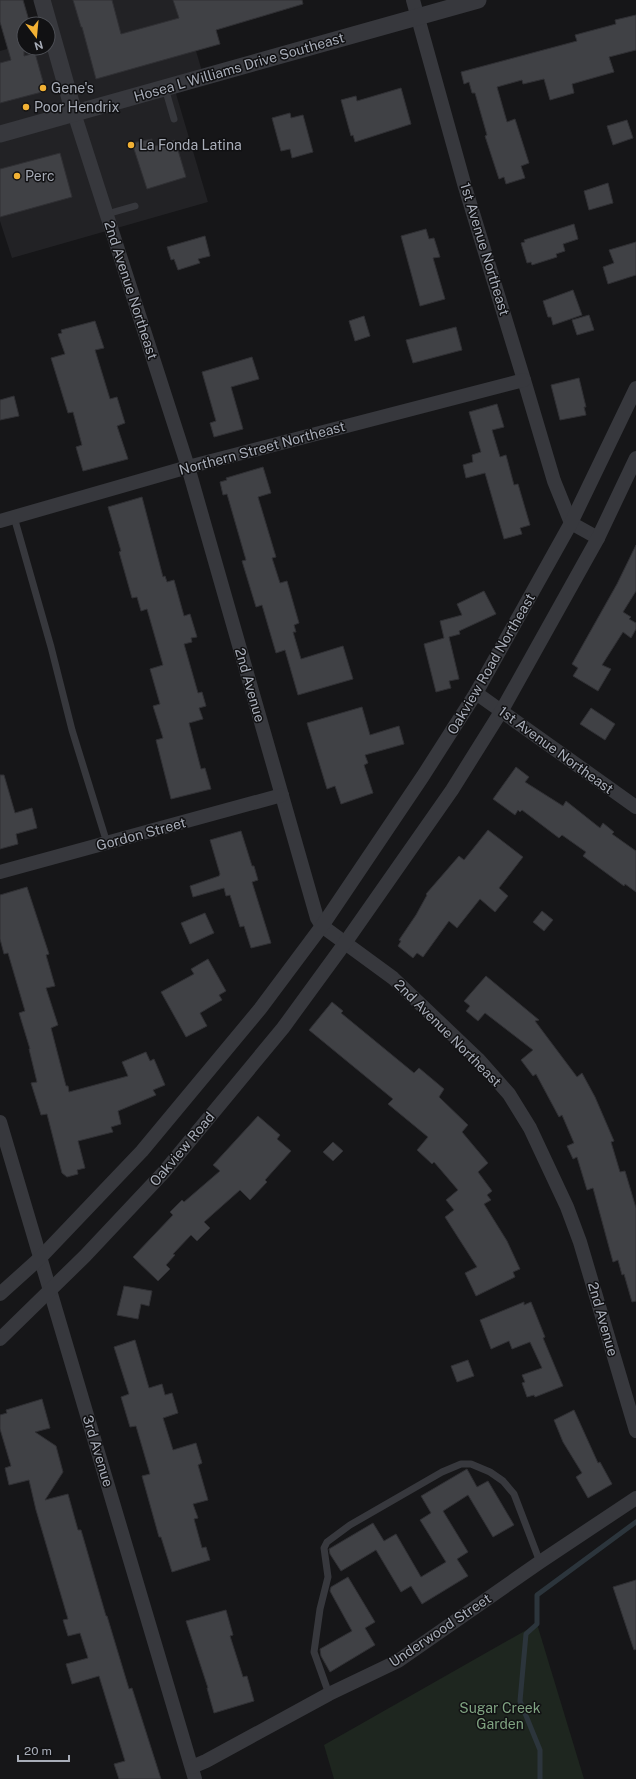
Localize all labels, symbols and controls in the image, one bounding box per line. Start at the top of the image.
north arrow [16,16,56,56]
street label: Hosea L Williams Drive Southeast [132,29,346,105]
text: N [33,39,45,53]
place label: Gene's [51,80,94,96]
marker: Gene's [38,83,48,93]
place label: Poor Hendrix [34,99,120,115]
marker: Poor Hendrix [21,102,31,112]
place label: La Fonda Latina [139,137,242,153]
marker: La Fonda Latina [126,140,136,150]
place label: Perc [25,168,55,184]
marker: Perc [12,171,22,181]
street label: 1st Avenue Northeast [457,181,513,317]
street label: 2nd Avenue Northeast [101,219,161,361]
street label: Northern Street Northeast [177,418,347,478]
street label: Oakview Road Northeast [444,591,538,737]
street label: 2nd Avenue [232,646,268,724]
street label: 1st Avenue Northeast [496,703,616,797]
street label: Gordon Street [94,814,188,854]
street label: 2nd Avenue Northeast [391,976,505,1090]
street label: Oakview Road [146,1109,218,1189]
street label: 2nd Avenue [585,1280,621,1358]
street label: 3rd Avenue [80,1413,116,1489]
street label: Underwood Street [386,1590,494,1670]
park label: Sugar Creek Garden [459,1700,541,1732]
scale bar [18,1737,69,1763]
text: 20 m [24,1744,52,1758]

